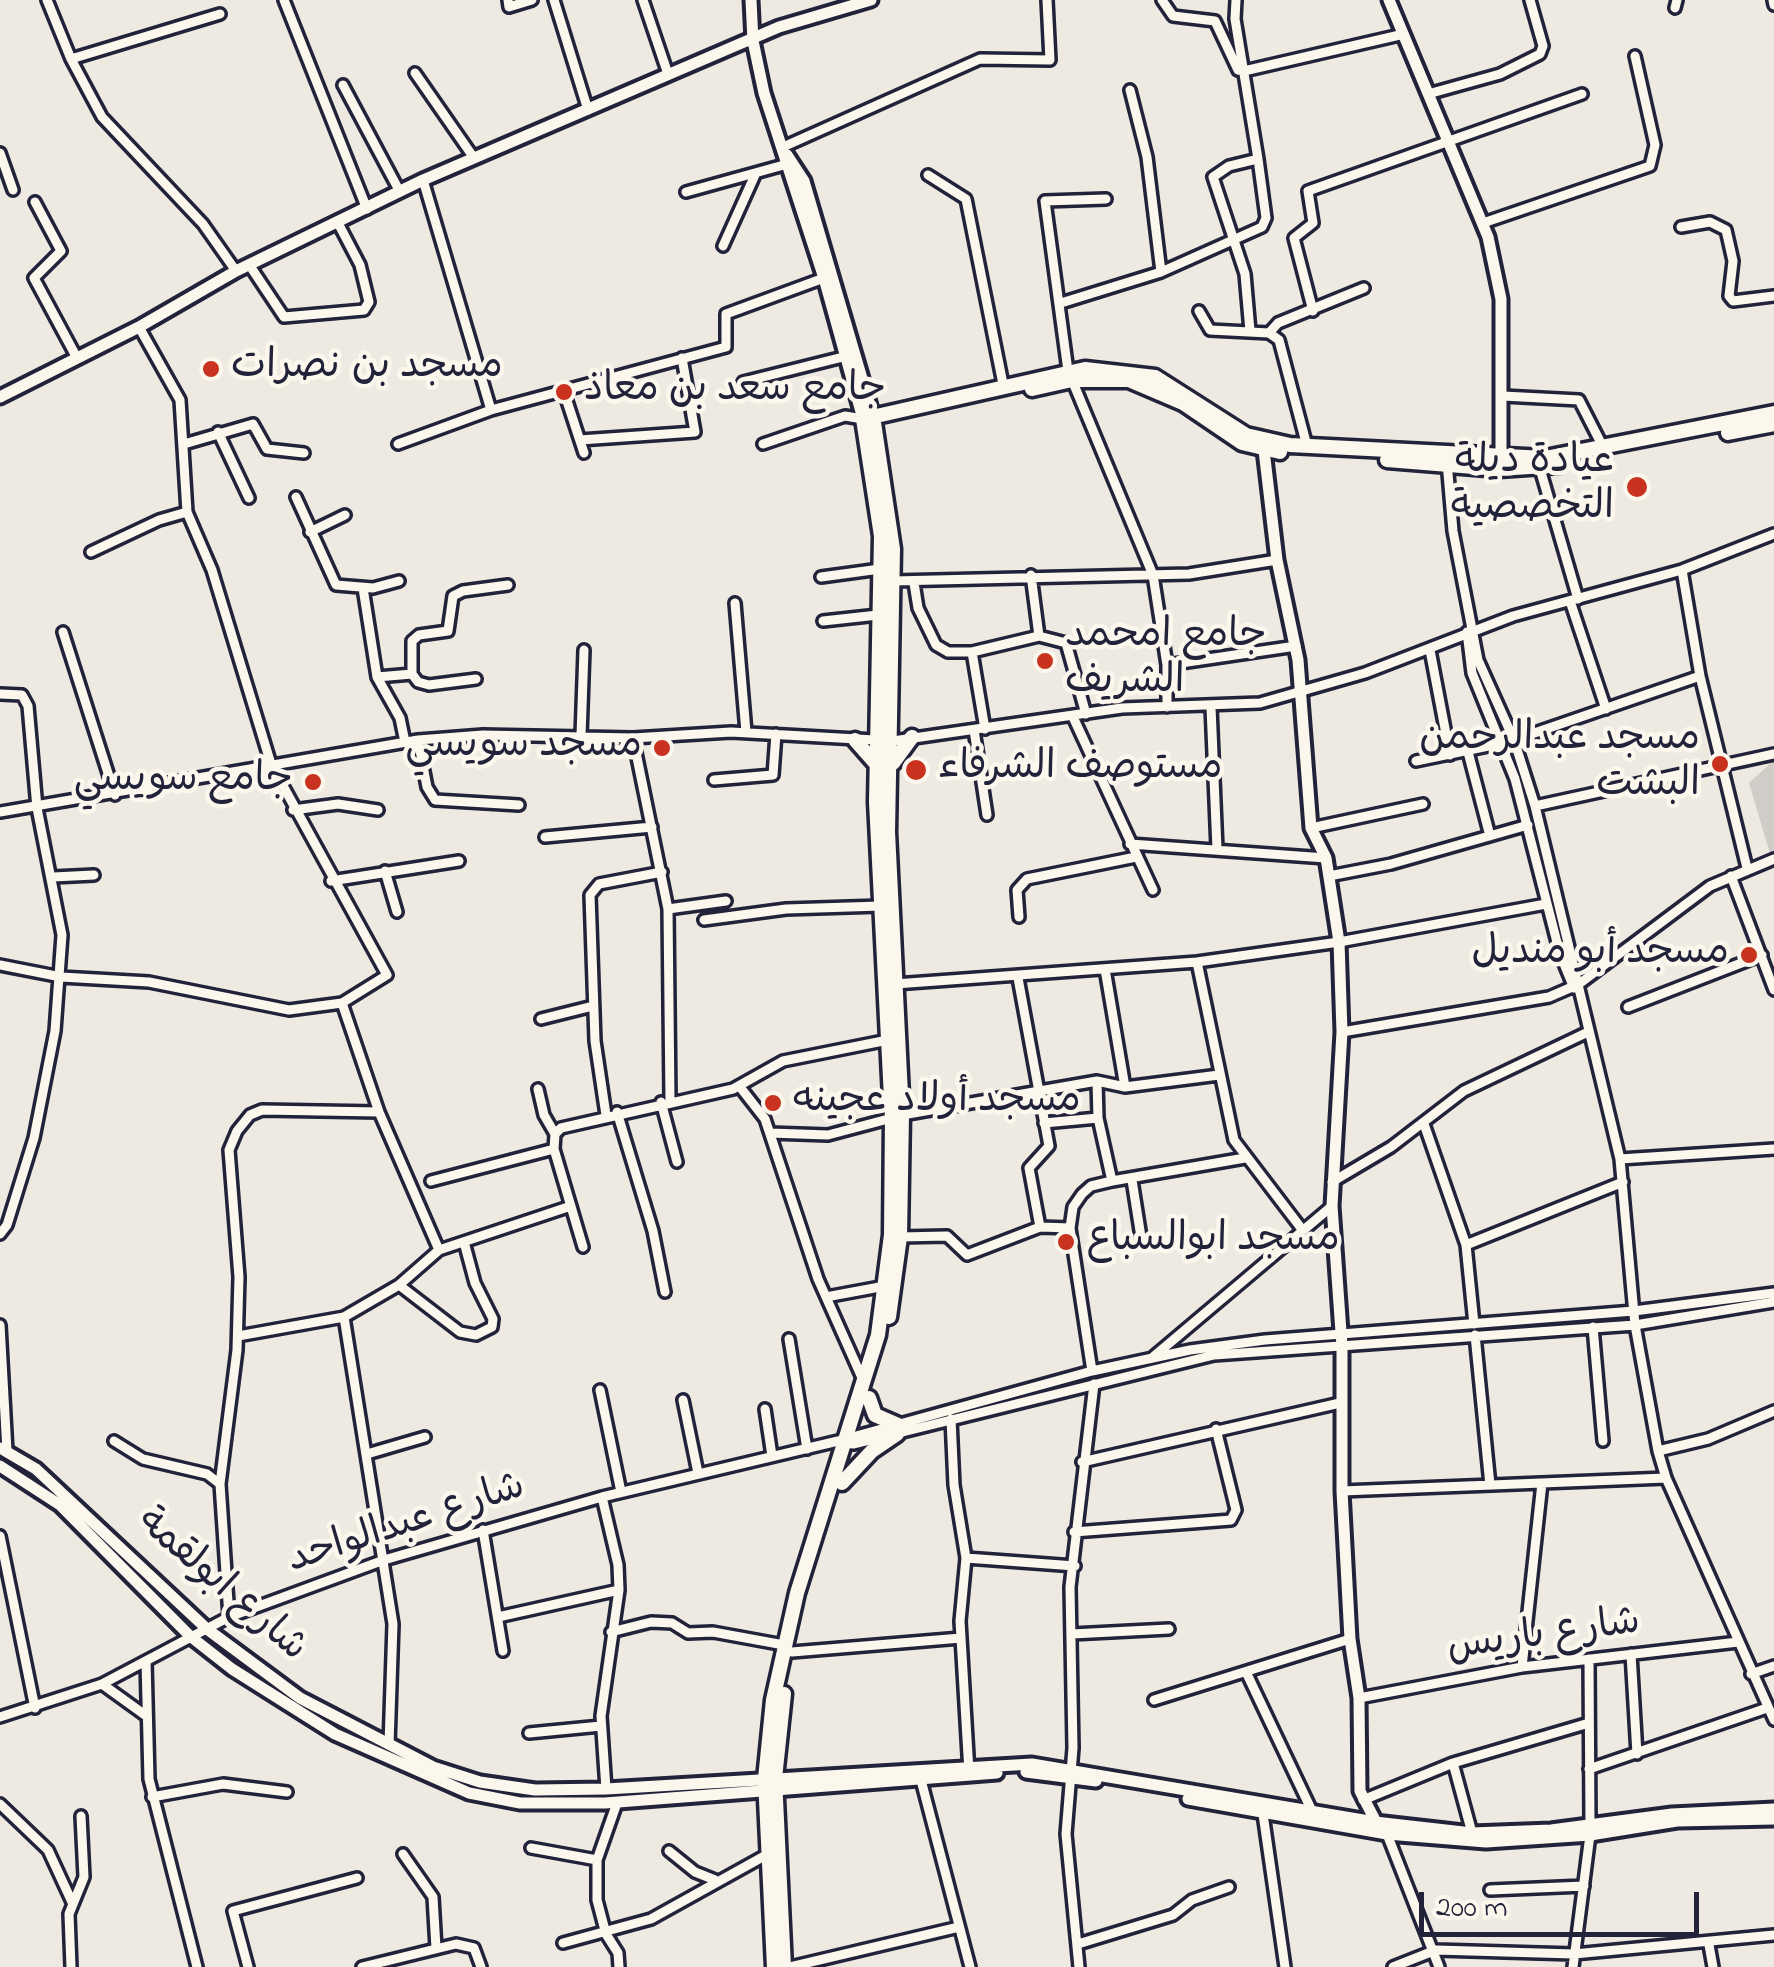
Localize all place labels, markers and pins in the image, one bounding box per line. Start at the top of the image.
place label: مسجد بن نصرات [231,345,503,393]
marker: مسجد بن نصرات [200,358,222,380]
place label: جامع سعد بن معاذ [584,368,886,416]
marker: جامع سعد بن معاذ [553,381,575,403]
place label: عيادة ديلة التخصصية [1451,440,1614,534]
marker: عيادة ديلة التخصصية [1624,474,1650,500]
place label: جامع امحمد الشريف [1065,614,1267,708]
marker: جامع امحمد الشريف [1034,650,1056,672]
place label: مسجد عبدالرحمن البشت [1419,717,1700,811]
place label: مسجد سويسي [405,724,642,772]
marker: مسجد سويسي [651,737,673,759]
place label: مستوصف الشرفاء [938,746,1223,794]
marker: مسجد عبدالرحمن البشت [1709,753,1731,775]
marker: مستوصف الشرفاء [903,757,929,783]
place label: جامع سويسي [74,758,293,806]
marker: جامع سويسي [302,771,324,793]
place label: مسجد أبو منديل [1471,931,1729,979]
marker: مسجد أبو منديل [1738,944,1760,966]
place label: مسجد أولاد عجينه [793,1079,1081,1127]
marker: مسجد أولاد عجينه [762,1092,784,1114]
place label: مسجد ابوالسباع [1086,1218,1340,1266]
marker: مسجد ابوالسباع [1055,1231,1077,1253]

